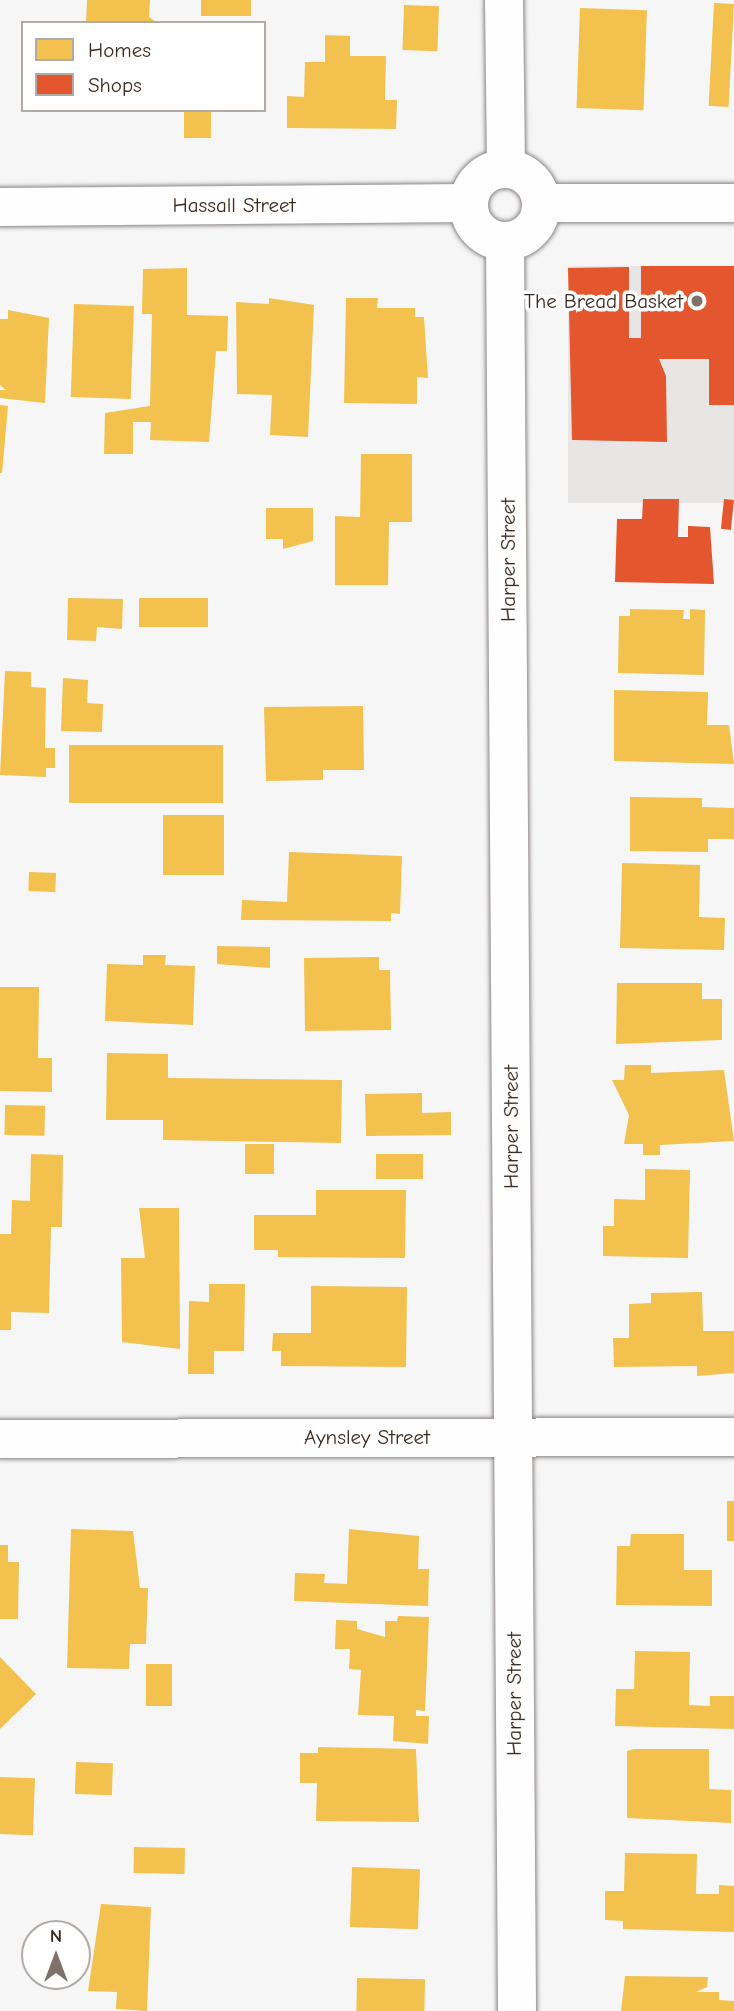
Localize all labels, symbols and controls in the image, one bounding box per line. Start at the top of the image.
legend [21,21,266,112]
text: Homes [88,38,151,62]
text: Shops [88,73,142,97]
street label: Hassall Street [172,192,296,218]
place label: The Bread Basket [524,288,683,314]
marker: The Bread Basket [689,293,705,309]
street label: Harper Street [495,498,521,622]
street label: Harper Street [498,1065,524,1189]
street label: Aynsley Street [304,1424,430,1450]
street label: Harper Street [501,1632,527,1756]
north arrow [21,1920,91,1990]
text: N [50,1925,62,1947]

